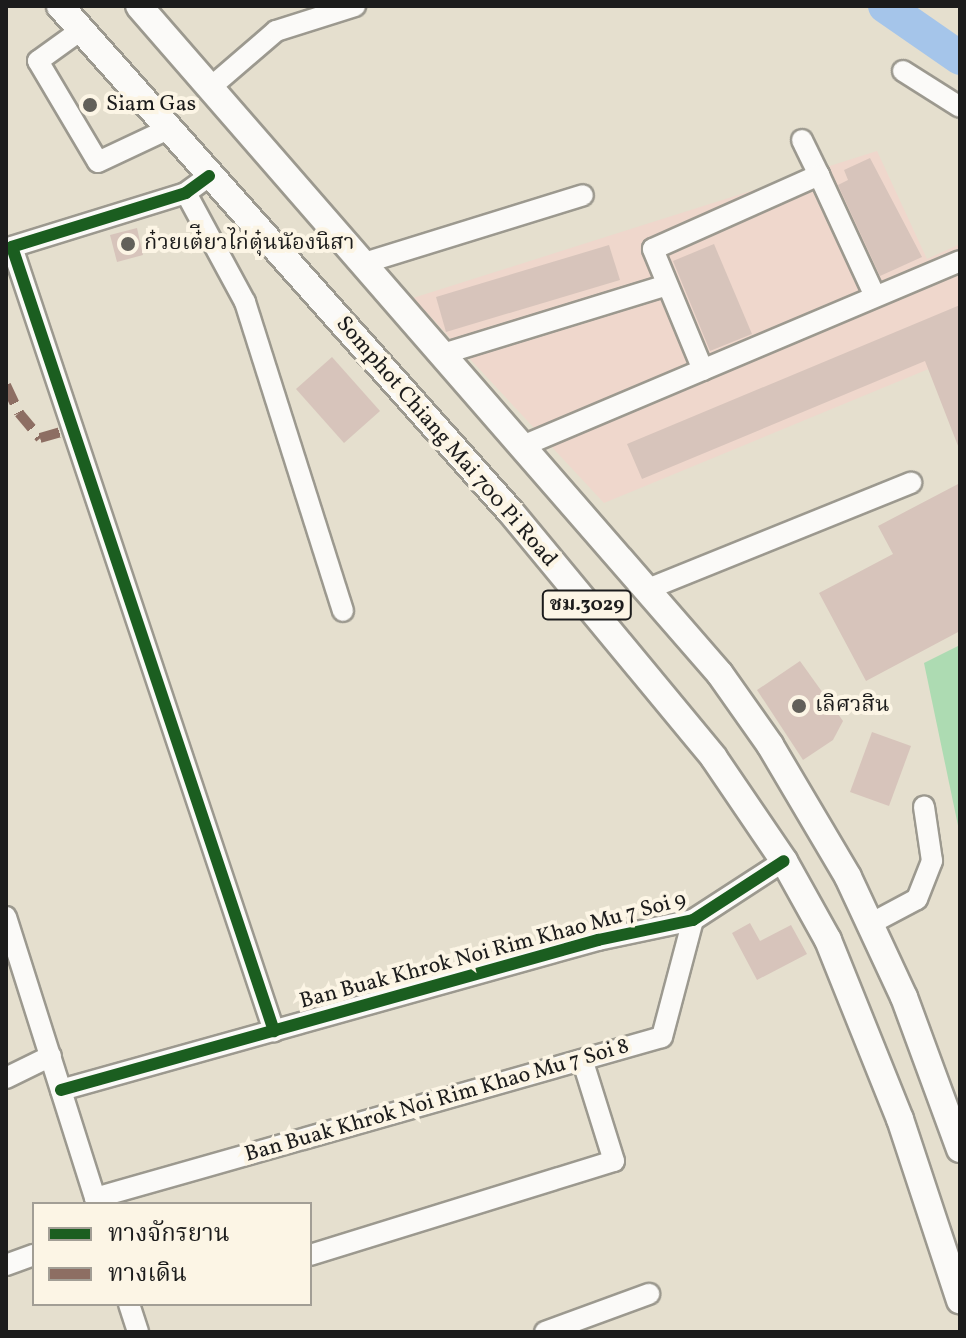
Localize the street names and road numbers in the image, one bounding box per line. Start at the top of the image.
street label: Somphot Chiang Mai 700 Pi Road [330,311,562,573]
road number: ชม.3029 [541,589,633,621]
street label: Ban Buak Khrok Noi Rim Khao Mu 7 Soi 9 [297,887,689,1015]
street label: Ban Buak Khrok Noi Rim Khao Mu 7 Soi 8 [242,1033,632,1169]

